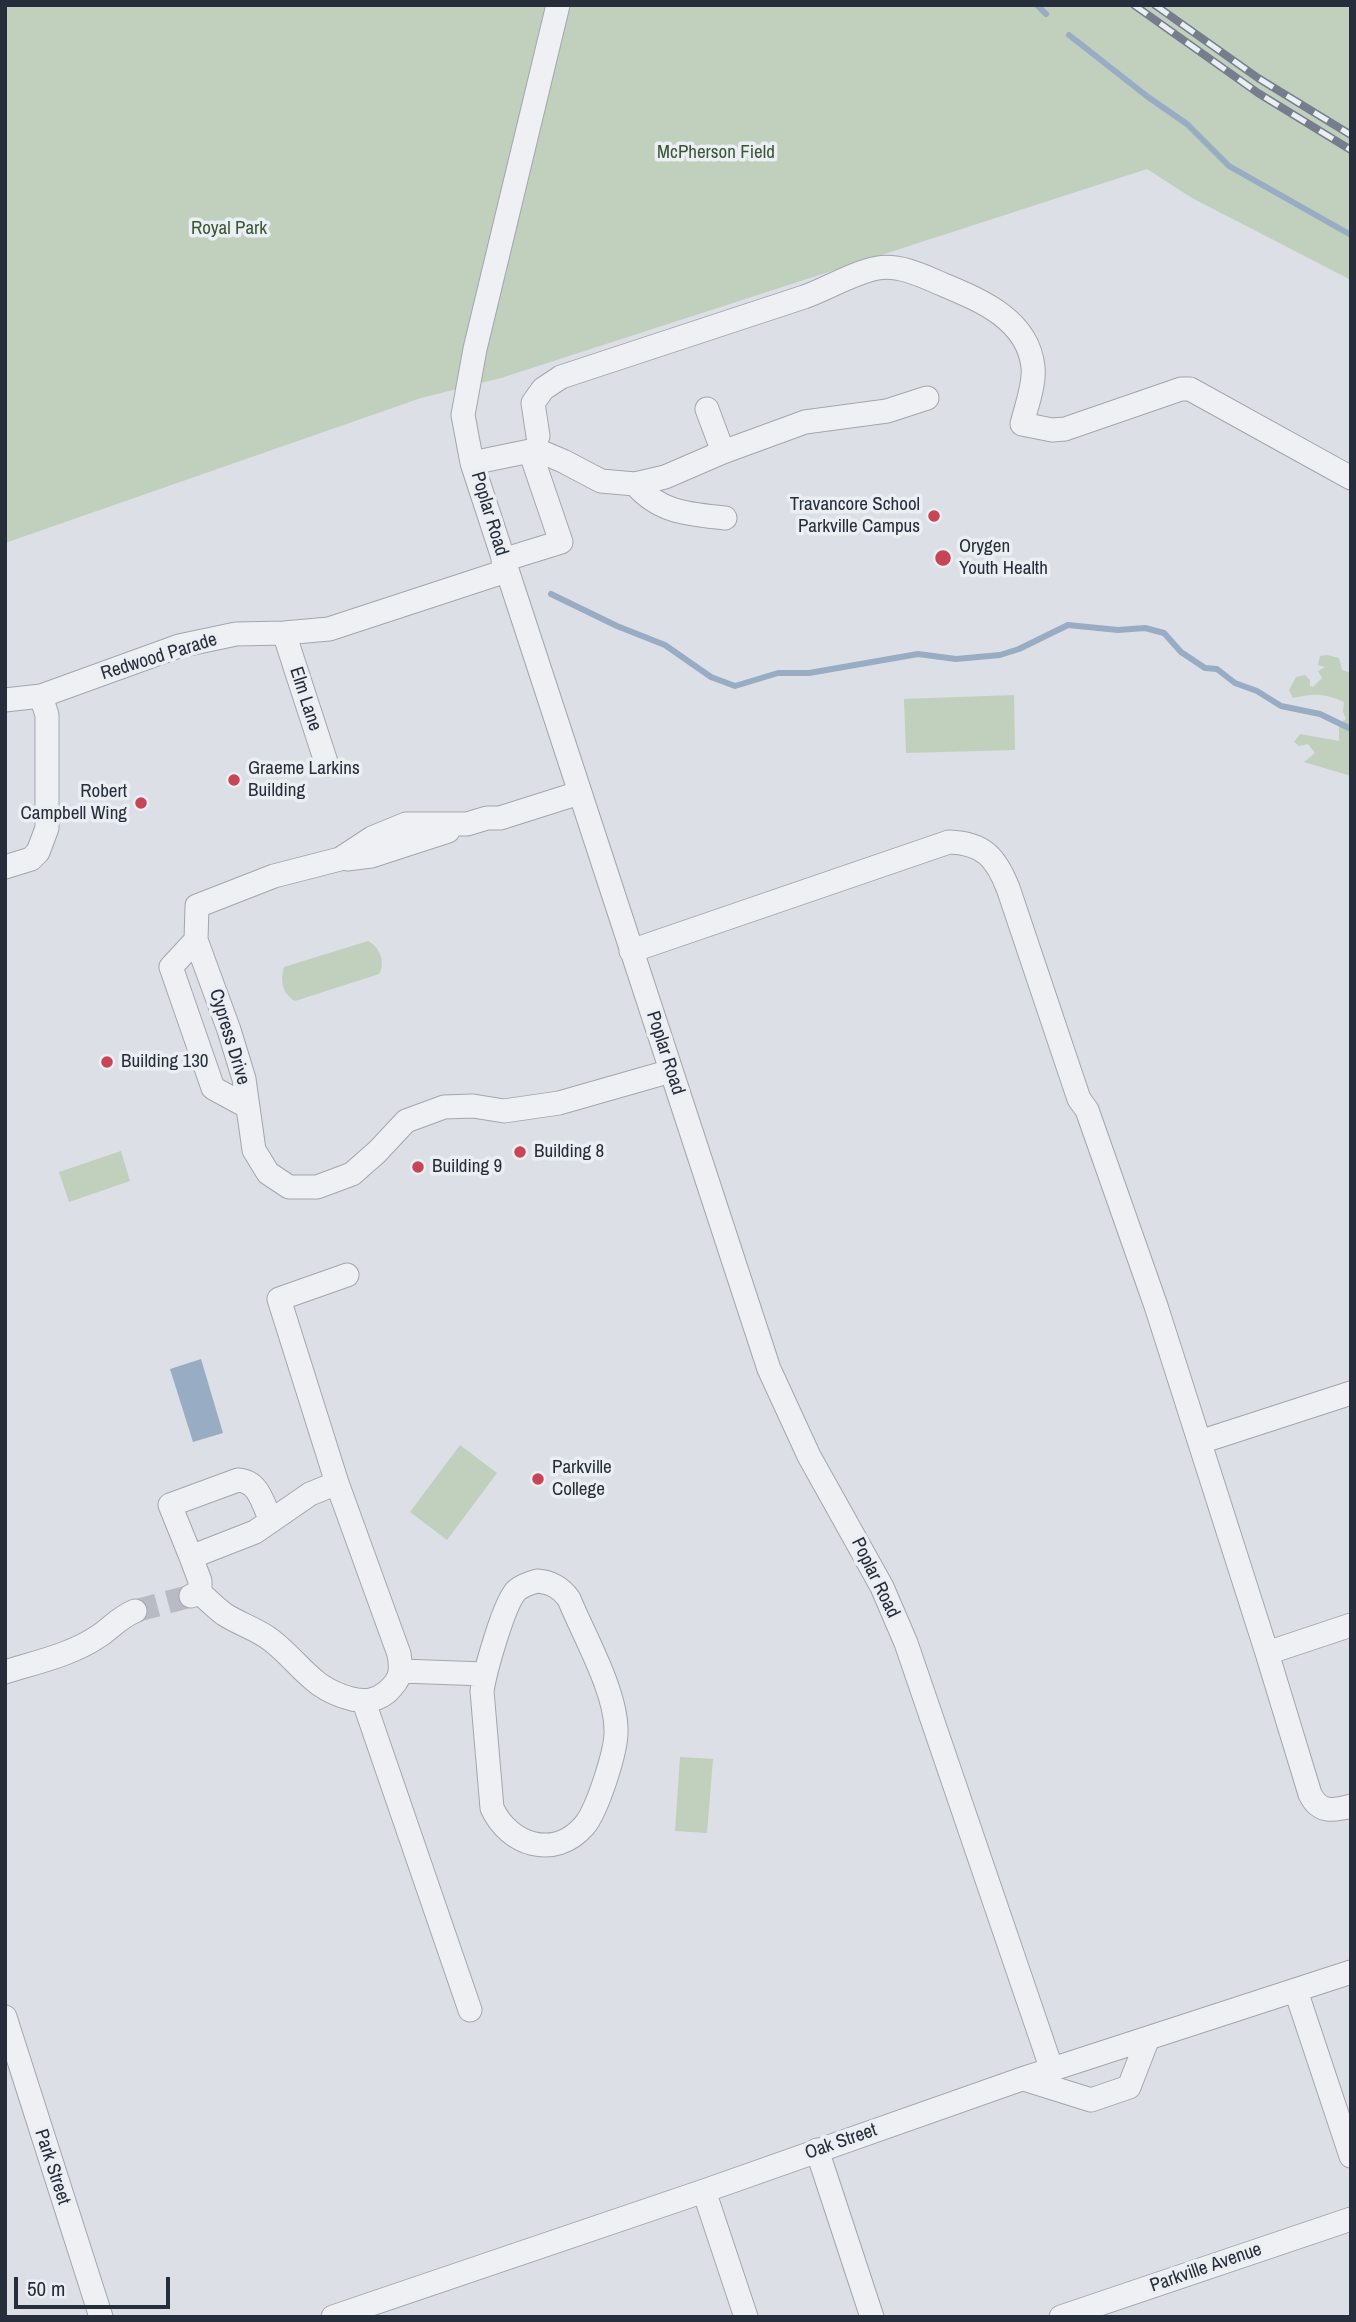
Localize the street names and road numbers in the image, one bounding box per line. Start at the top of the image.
street label: Poplar Road [465,469,513,559]
street label: Redwood Parade [98,628,220,686]
street label: Elm Lane [284,664,326,734]
street label: Cypress Drive [204,986,254,1088]
street label: Poplar Road [641,1008,689,1098]
street label: Poplar Road [846,1534,904,1622]
street label: Oak Street [802,2119,880,2165]
street label: Park Street [29,2126,75,2208]
street label: Parkville Avenue [1147,2238,1265,2298]

